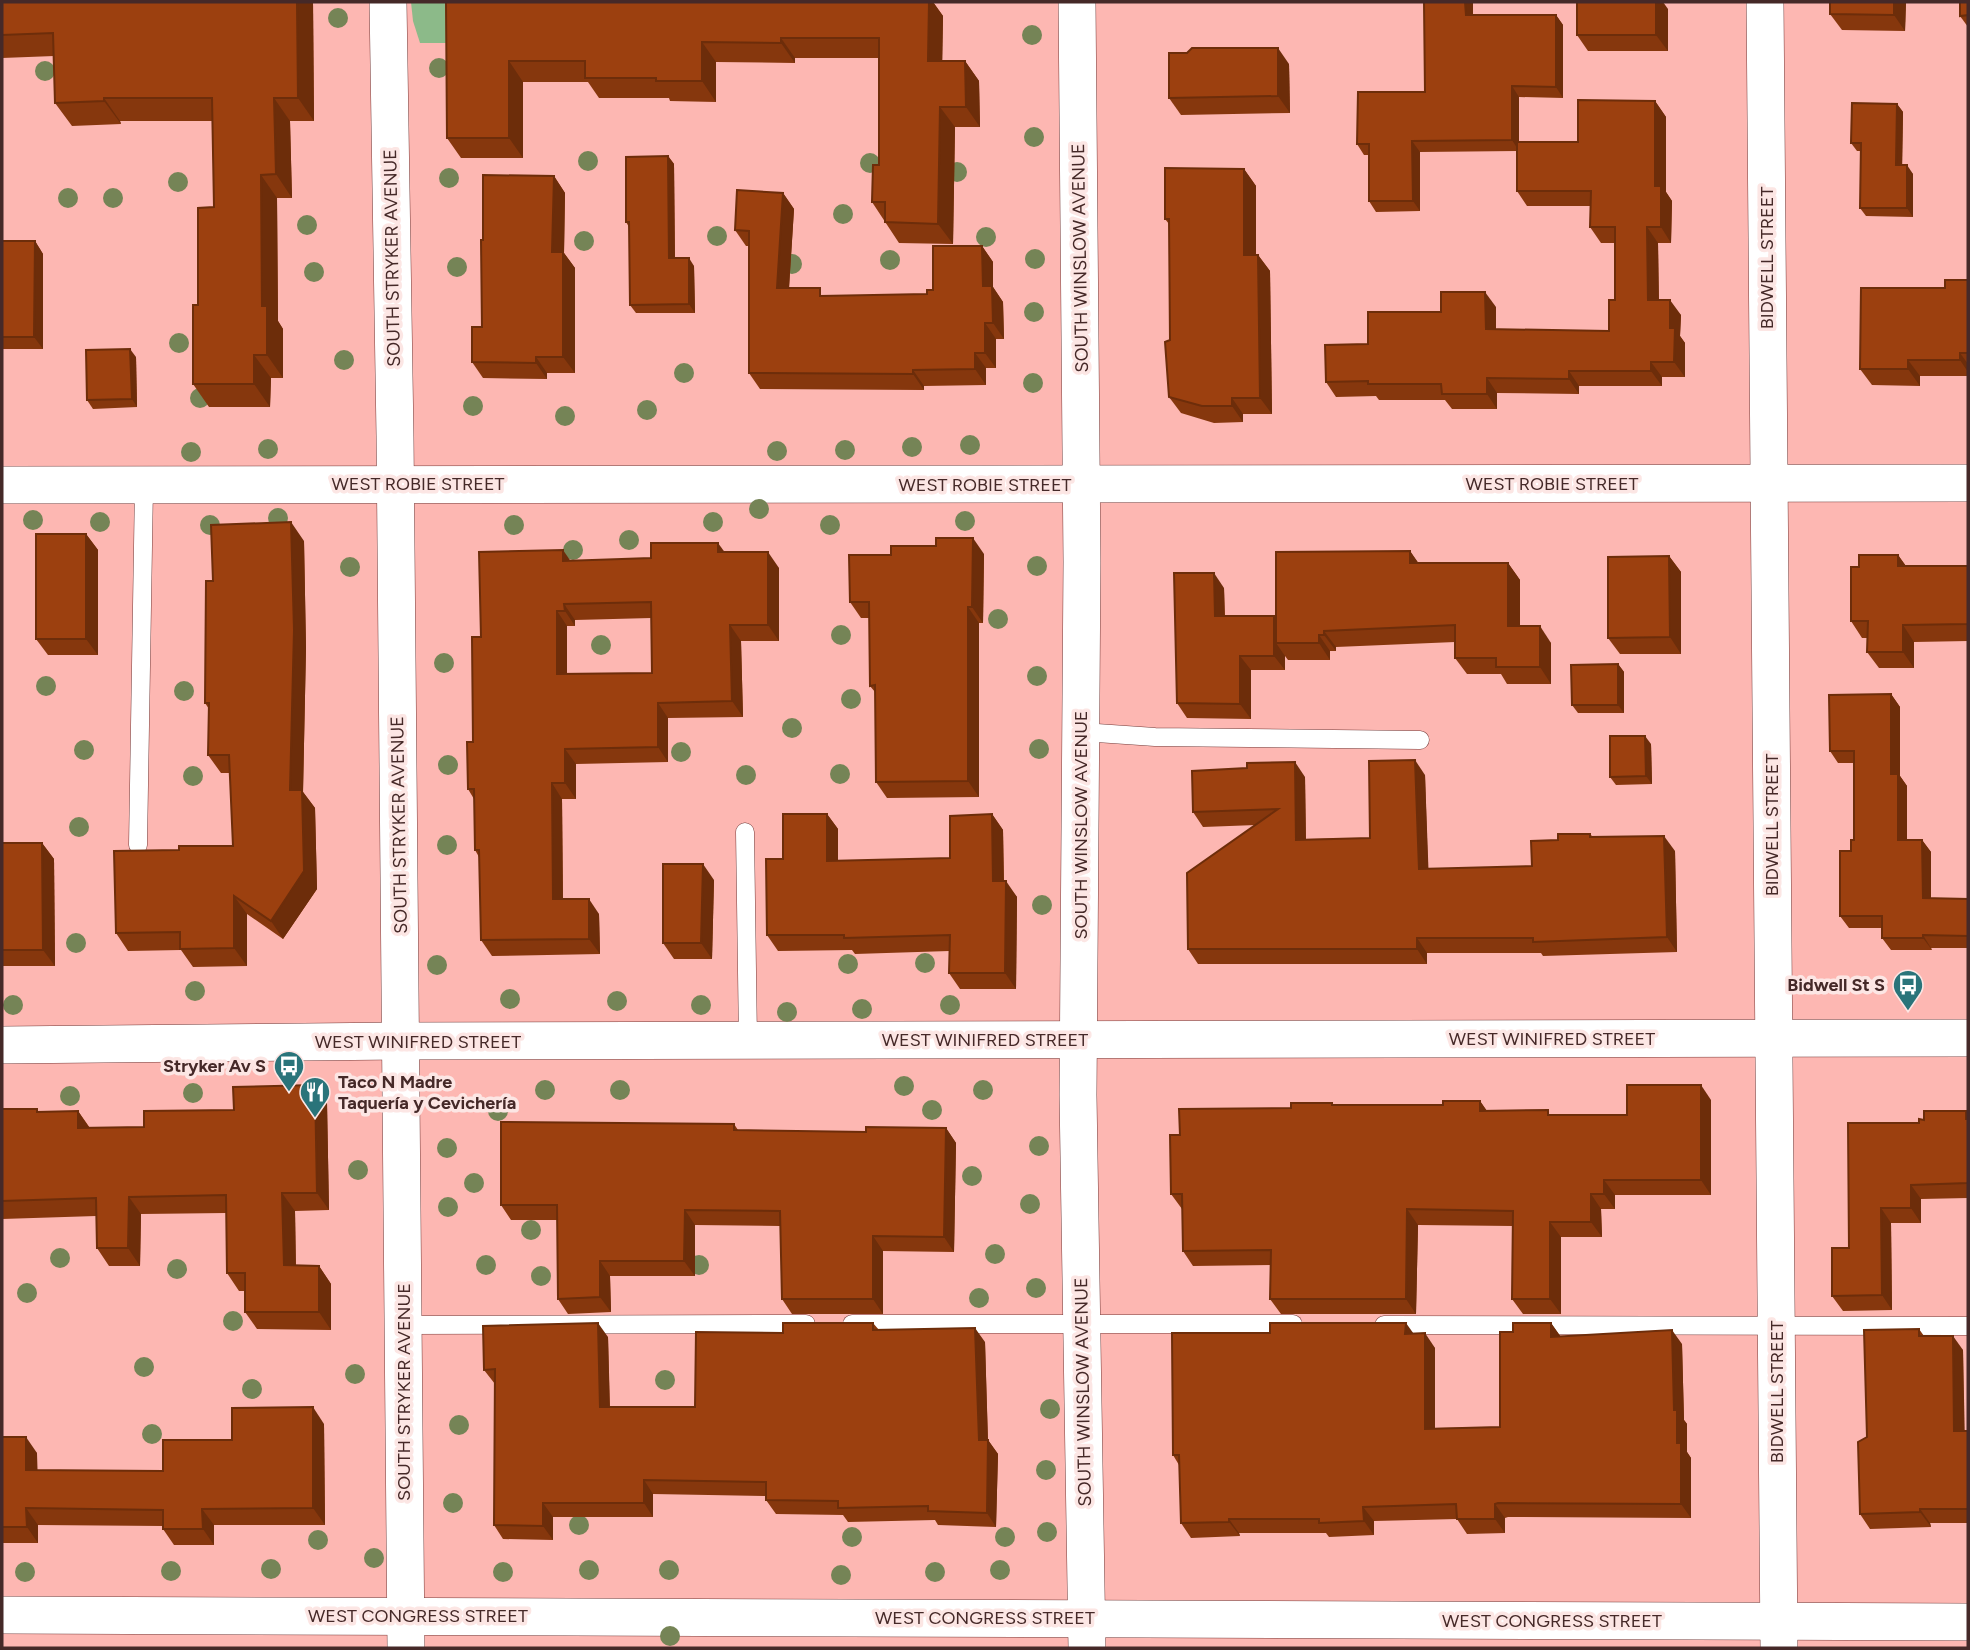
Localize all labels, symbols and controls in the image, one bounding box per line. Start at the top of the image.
street label: SOUTH WINSLOW AVENUE [1067,143,1093,373]
street label: SOUTH STRYKER AVENUE [379,149,405,367]
street label: BIDWELL STREET [1756,187,1778,329]
street label: WEST ROBIE STREET [331,473,505,495]
street label: WEST ROBIE STREET [1465,473,1639,495]
street label: WEST ROBIE STREET [898,474,1072,496]
street label: SOUTH WINSLOW AVENUE [1070,710,1092,940]
street label: SOUTH STRYKER AVENUE [386,716,412,934]
street label: BIDWELL STREET [1761,754,1783,896]
bus stop icon: Bidwell St S [1891,968,1925,1012]
place label: Bidwell St S [1787,974,1885,996]
street label: WEST WINIFRED STREET [1449,1028,1655,1050]
street label: WEST WINIFRED STREET [882,1029,1088,1051]
street label: WEST WINIFRED STREET [315,1031,521,1053]
bus stop icon: Stryker Av S [272,1049,306,1093]
place label: Stryker Av S [163,1055,266,1077]
place label: Taco N Madre Taquería y Cevichería [338,1071,516,1114]
restaurant icon: Taco N Madre Taquería y Cevichería [298,1075,332,1119]
street label: SOUTH WINSLOW AVENUE [1070,1277,1096,1507]
street label: SOUTH STRYKER AVENUE [393,1283,415,1501]
street label: BIDWELL STREET [1766,1321,1788,1463]
street label: WEST CONGRESS STREET [308,1605,528,1627]
street label: WEST CONGRESS STREET [875,1607,1095,1629]
street label: WEST CONGRESS STREET [1442,1610,1662,1632]

